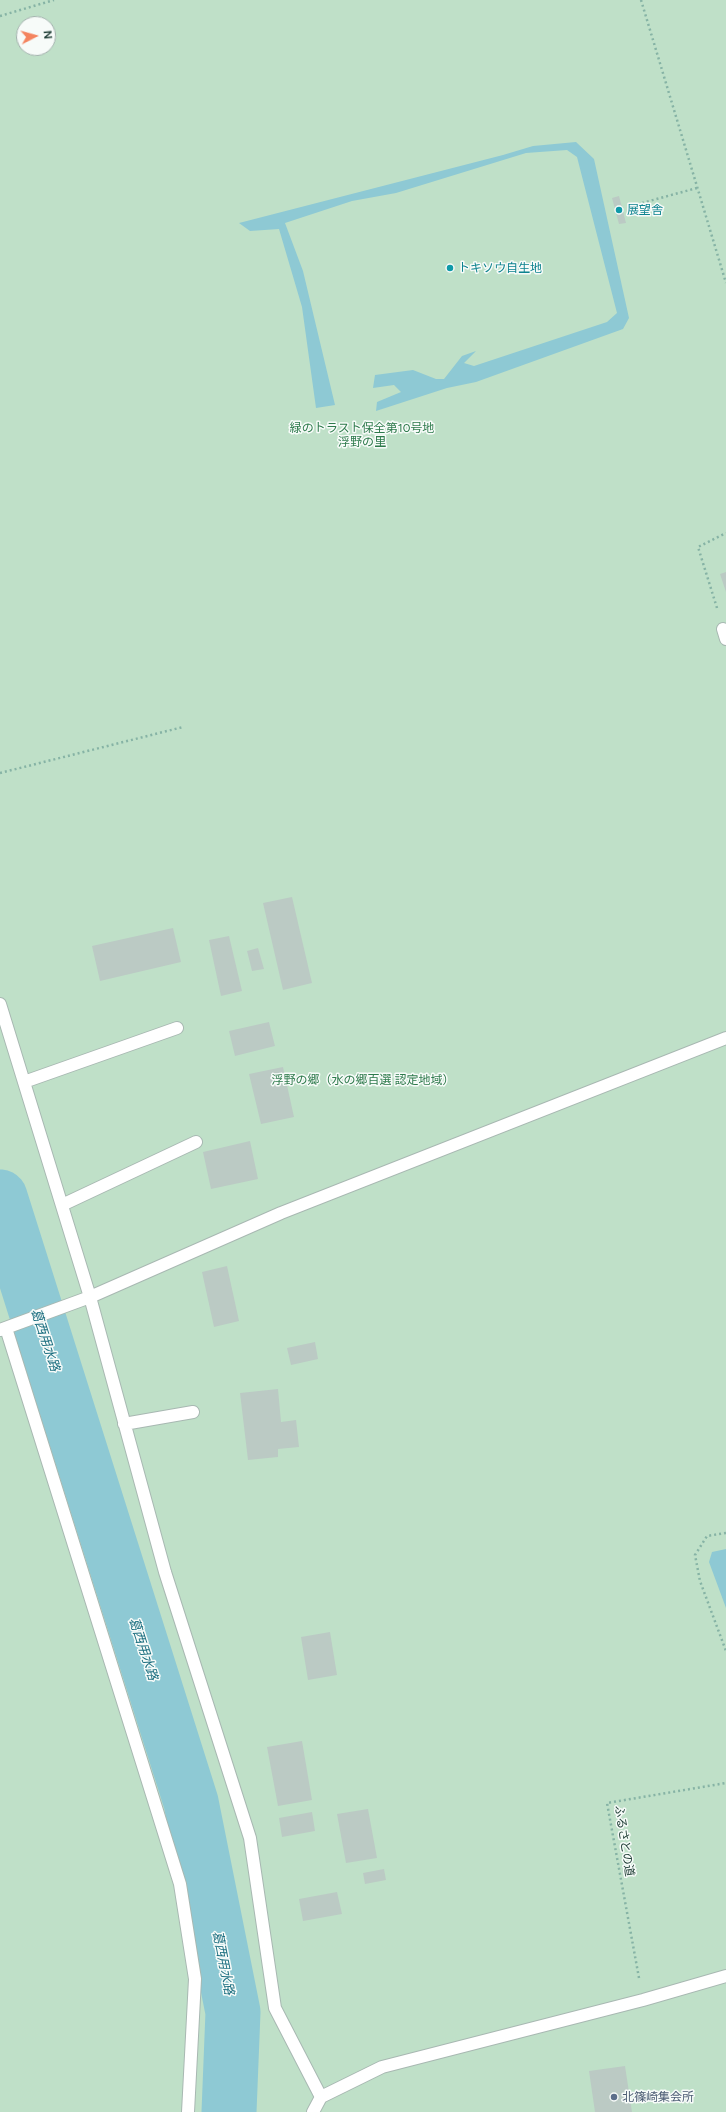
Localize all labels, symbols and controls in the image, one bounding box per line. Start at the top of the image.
north arrow [16,16,56,56]
text: N [41,30,54,40]
place label: 展望舎 [627,203,663,217]
marker: 展望舎 [614,205,624,215]
place label: トキソウ自生地 [458,261,542,275]
marker: トキソウ自生地 [445,263,455,273]
park label: 緑のトラスト保全第10号地 浮野の里 [290,421,434,449]
park label: 浮野の郷（水の郷百選 認定地域） [272,1073,454,1087]
water label: 葛西用水路 [28,1307,62,1373]
water label: 葛西用水路 [126,1616,160,1682]
street label: ふるさとの道 [611,1804,637,1878]
water label: 葛西用水路 [209,1930,237,1996]
place label: 北篠崎集会所 [622,2090,694,2104]
marker: 北篠崎集会所 [609,2092,619,2102]

